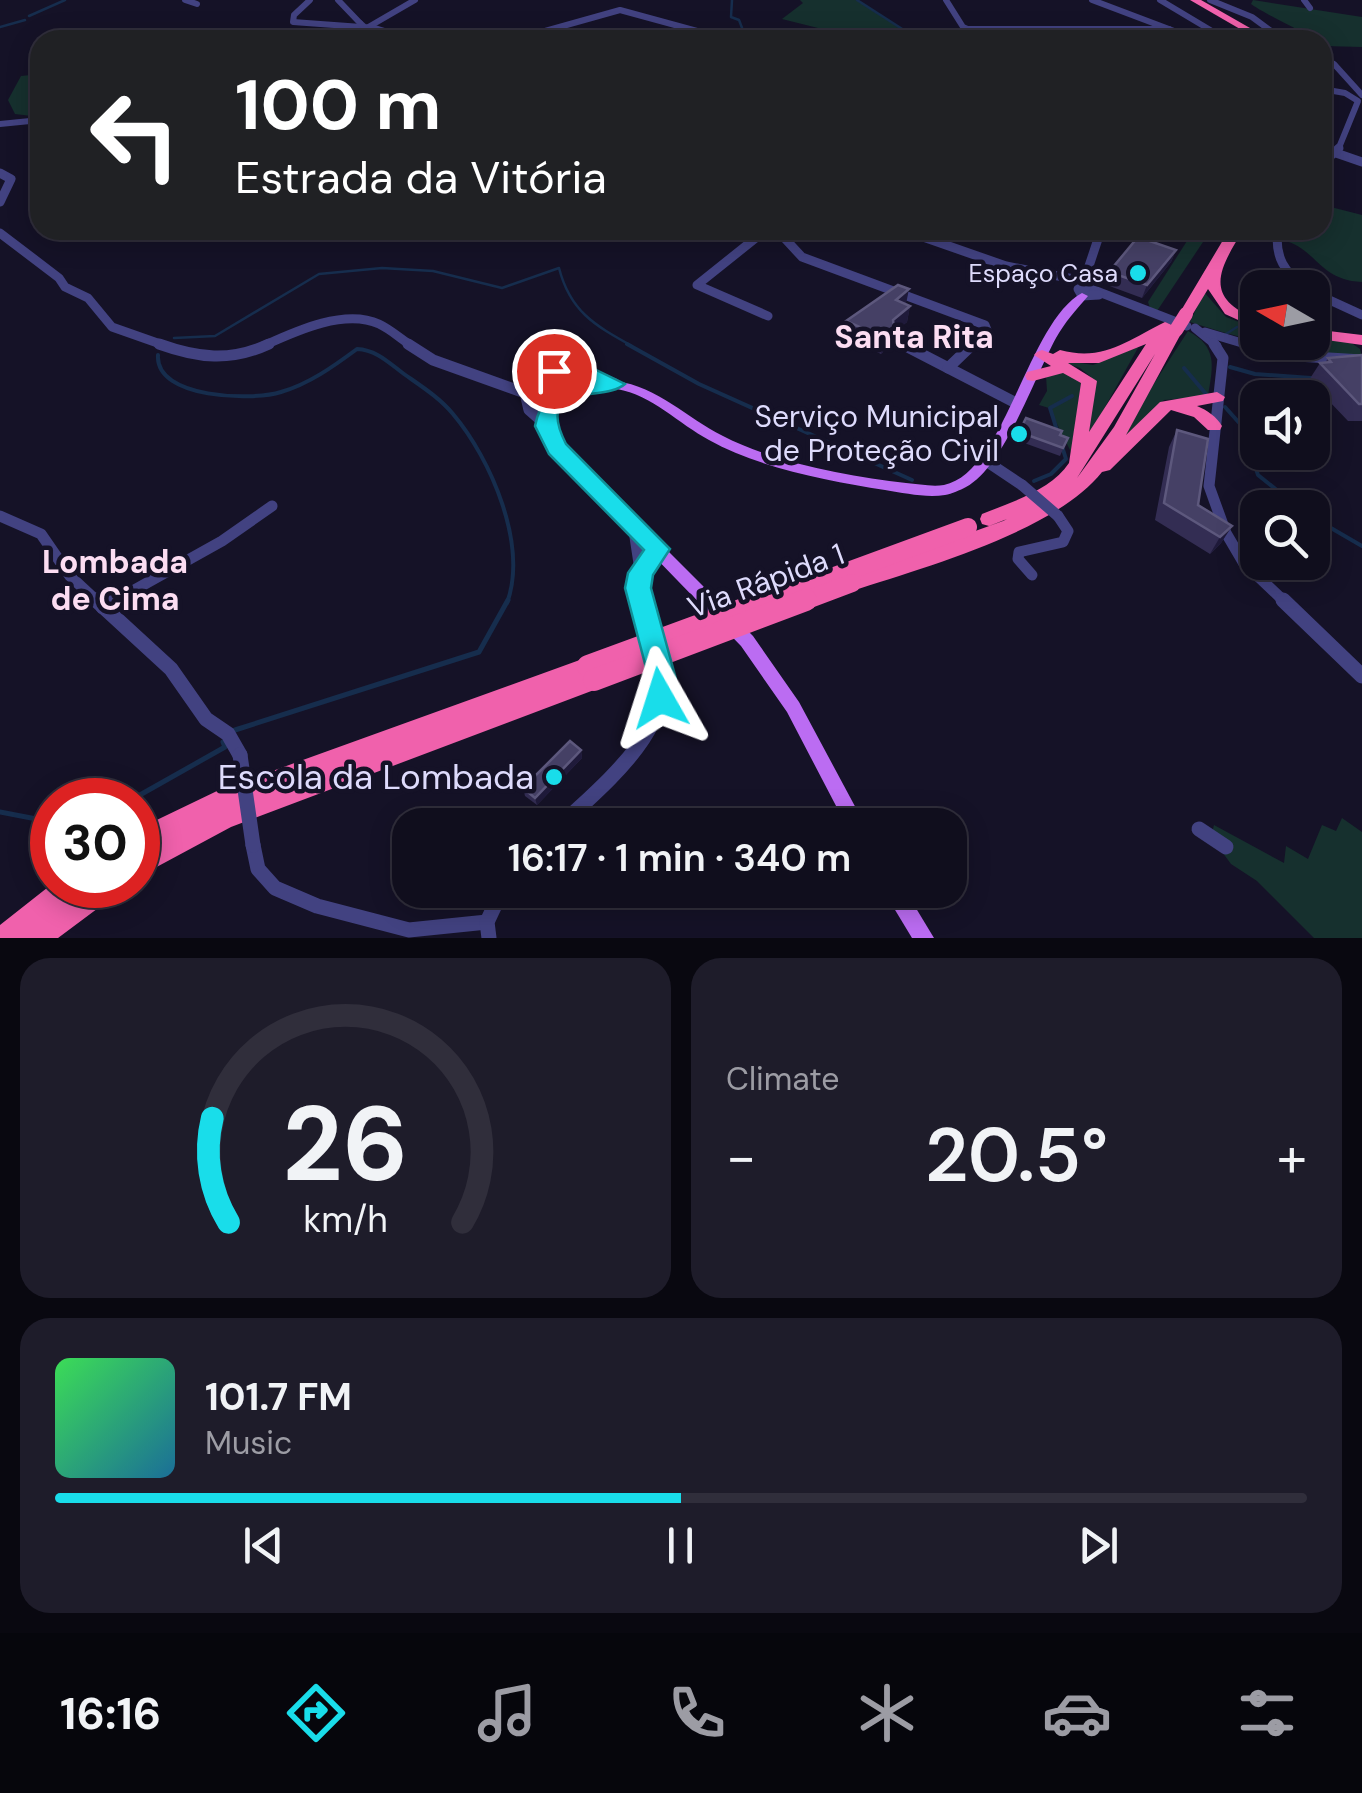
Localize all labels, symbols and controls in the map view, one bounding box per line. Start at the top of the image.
text: 100 m [235,60,441,151]
icon: left [70,70,200,200]
text: Estrada da Vitória [235,148,607,207]
place label: Espaço Casa [969,257,1118,290]
marker: Espaço Casa [1127,262,1149,284]
north arrow [1240,270,1330,360]
map controls [1240,270,1330,580]
district label: Santa Rita [834,316,994,358]
pin [512,329,597,414]
icon: arrive [527,344,582,399]
button: sound [1240,380,1330,470]
place label: Serviço Municipal de Proteção Civil [755,397,999,470]
marker: Serviço Municipal de Proteção Civil [1008,423,1030,445]
button: search [1240,490,1330,580]
street label: Via Rápida 1 [682,534,849,627]
district label: Lombada de Cima [42,541,188,620]
position arrow [608,646,712,750]
place label: Escola da Lombada [218,754,534,800]
marker: Escola da Lombada [543,766,565,788]
speed limit sign: 30 [30,778,160,908]
text: 16:17 · 1 min · 340 m [508,833,851,883]
text: Climate [726,1058,840,1100]
text: 26 [283,1077,408,1212]
text: 20.5° [925,1107,1108,1204]
text: − [726,1121,756,1193]
text: + [1277,1121,1307,1193]
text: km/h [303,1197,388,1243]
text: 101.7 FM [205,1372,352,1422]
text: Music [205,1422,292,1464]
icon: previous [236,1518,291,1573]
icon: pause [653,1518,708,1573]
icon: next [1071,1518,1126,1573]
icon: directions [281,1678,351,1748]
icon: music [472,1678,542,1748]
icon: phone [662,1678,732,1748]
icon: climate [852,1678,922,1748]
icon: car [1042,1678,1112,1748]
icon: filters [1232,1678,1302,1748]
text: 16:16 [60,1684,161,1743]

